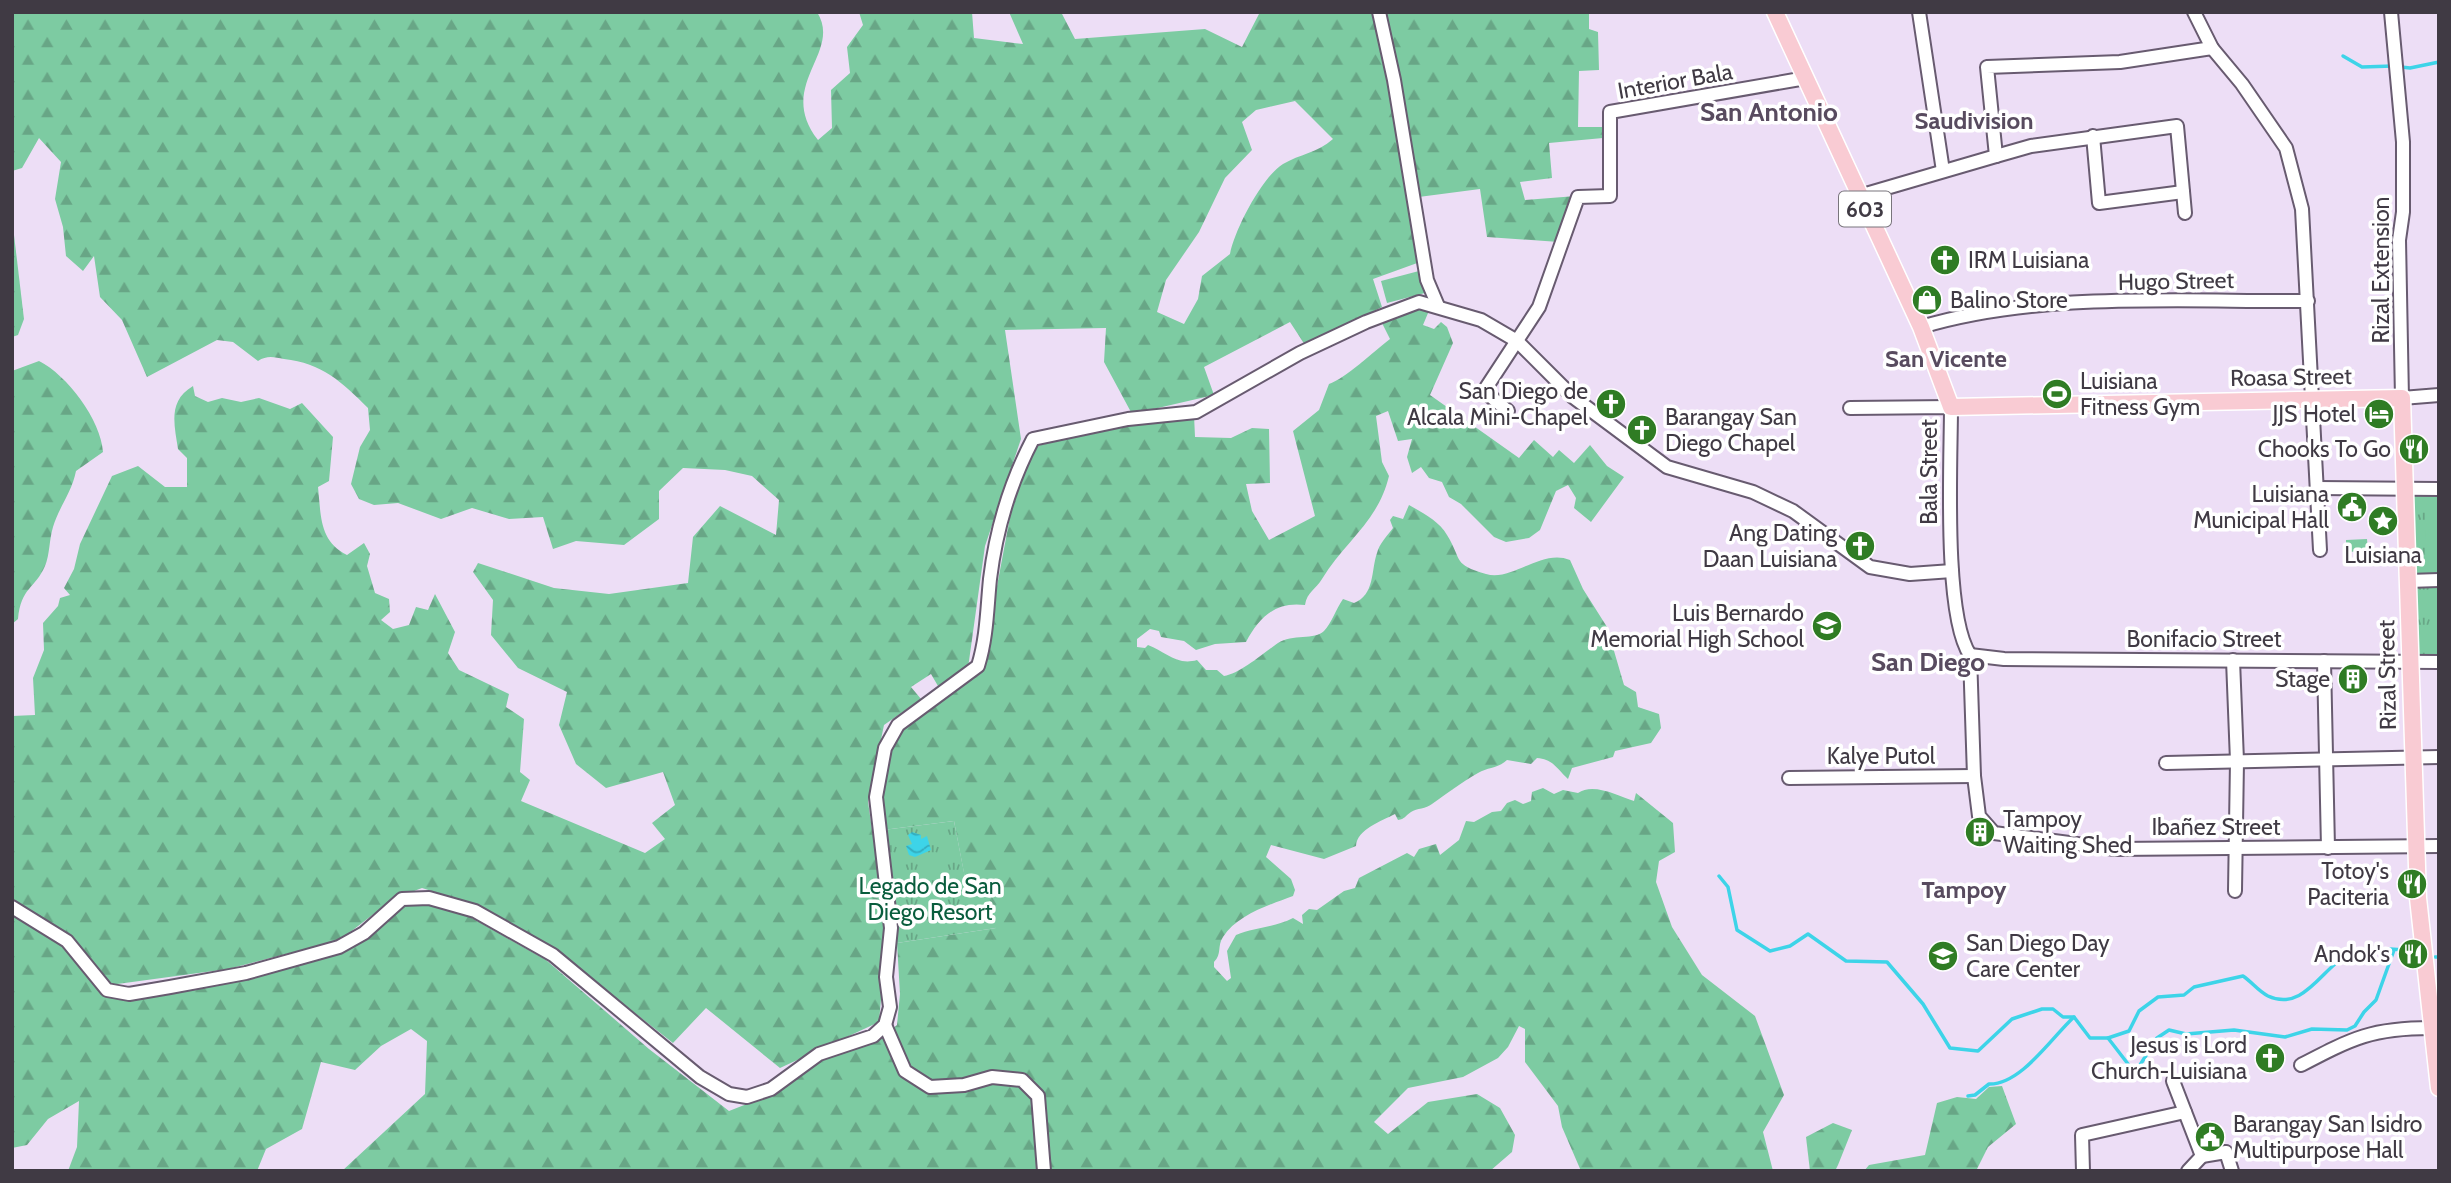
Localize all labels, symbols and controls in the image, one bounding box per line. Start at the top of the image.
street label: Interior Bala [1615,57,1735,105]
district label: San Antonio [1700,96,1838,128]
district label: Saudivision [1915,106,2034,135]
road number: 603 [1839,192,1891,227]
street label: Rizal Extension [2367,197,2395,343]
church icon: IRM Luisiana [1928,243,1962,277]
place label: IRM Luisiana [1968,246,2089,274]
street label: Hugo Street [2118,266,2235,296]
shop icon: Balino Store [1910,283,1944,317]
place label: Balino Store [1950,286,2068,314]
district label: San Vicente [1885,344,2007,373]
street label: Roasa Street [2230,362,2352,392]
place label: Luisiana Fitness Gym [2080,367,2200,421]
place label: San Diego de Alcala Mini-Chapel [1407,377,1589,431]
sports icon: Luisiana Fitness Gym [2040,377,2074,411]
church icon: San Diego de Alcala Mini-Chapel [1594,387,1628,421]
hotel icon: JJS Hotel [2362,397,2396,431]
place label: JJS Hotel [2271,400,2357,428]
place label: Barangay San Diego Chapel [1665,403,1797,457]
church icon: Barangay San Diego Chapel [1625,413,1659,447]
street label: Bala Street [1915,419,1943,525]
restaurant icon: Chooks To Go [2397,432,2431,466]
place label: Chooks To Go [2258,435,2391,463]
place label: Luisiana Municipal Hall [2193,480,2330,534]
public building icon: Luisiana Municipal Hall [2335,490,2369,524]
place icon: Luisiana [2366,504,2400,538]
place label: Ang Dating Daan Luisiana [1703,519,1838,573]
church icon: Ang Dating Daan Luisiana [1843,529,1877,563]
place label: Luisiana [2344,541,2422,569]
place label: Luis Bernardo Memorial High School [1590,599,1805,653]
school or university icon: Luis Bernardo Memorial High School [1810,609,1844,643]
street label: Rizal Street [2372,619,2402,730]
street label: Bonifacio Street [2127,625,2282,653]
district label: San Diego [1871,646,1985,678]
building icon: Stage [2336,662,2370,696]
place label: Stage [2275,665,2330,693]
street label: Kalye Putol [1827,742,1936,770]
place label: Tampoy Waiting Shed [2003,805,2132,859]
street label: Ibañez Street [2151,813,2281,841]
building icon: Tampoy Waiting Shed [1963,815,1997,849]
place label: Totoy's Paciteria [2307,857,2389,911]
restaurant icon: Totoy's Paciteria [2395,867,2429,901]
park label: Legado de San Diego Resort [858,872,1002,926]
district label: Tampoy [1922,875,2007,904]
place label: San Diego Day Care Center [1966,929,2110,983]
restaurant icon: Andok's [2396,937,2430,971]
school or university icon: San Diego Day Care Center [1926,939,1960,973]
place label: Andok's [2314,940,2390,968]
place label: Jesus is Lord Church-Luisiana [2091,1031,2247,1085]
church icon: Jesus is Lord Church-Luisiana [2253,1041,2287,1075]
place label: Barangay San Isidro Multipurpose Hall [2233,1110,2423,1164]
public building icon: Barangay San Isidro Multipurpose Hall [2193,1120,2227,1154]

